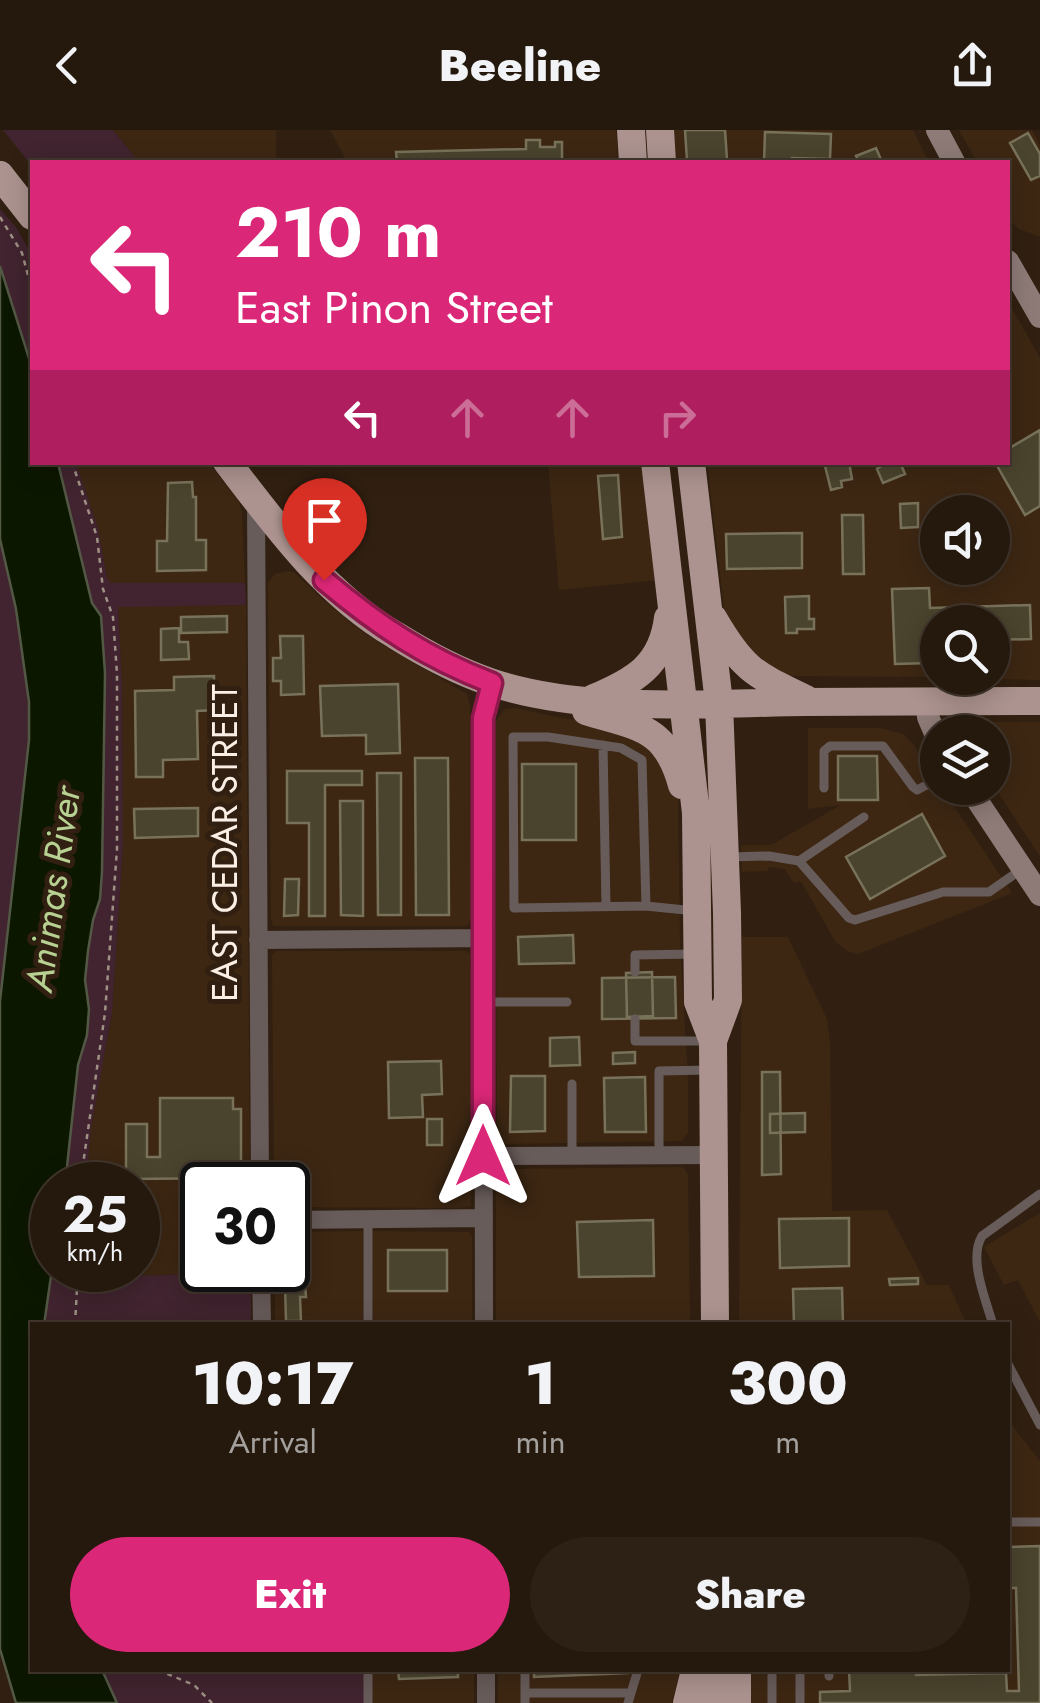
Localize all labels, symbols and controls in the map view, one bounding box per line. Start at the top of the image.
text: Beeline [439,33,601,98]
icon: back [40,38,95,93]
icon: share [945,38,1000,93]
text: 210 m [235,182,441,283]
icon: left [70,200,200,330]
text: East Pinon Street [235,275,553,340]
icon: left [335,390,390,445]
icon: ahead [440,390,495,445]
icon: ahead [545,390,600,445]
icon: right [650,390,705,445]
pin [282,478,367,581]
icon: arrive [297,493,352,548]
map controls [920,495,1010,805]
button: sound [920,495,1010,585]
button: search [920,605,1010,695]
street label: EAST CEDAR STREET [200,684,250,1002]
button: layers [920,715,1010,805]
water label: Animas River [11,780,94,996]
position arrow [431,1104,535,1208]
speed limit sign: 30 [180,1162,310,1292]
text: 25 [62,1178,128,1251]
text: km/h [67,1234,123,1270]
text: 10:17 [192,1340,353,1427]
text: 1 [525,1340,556,1427]
text: 300 [728,1340,848,1427]
text: Arrival [229,1419,317,1465]
text: min [516,1419,566,1465]
text: m [775,1419,800,1465]
button: Exit [70,1537,510,1652]
button: Share [530,1537,970,1652]

